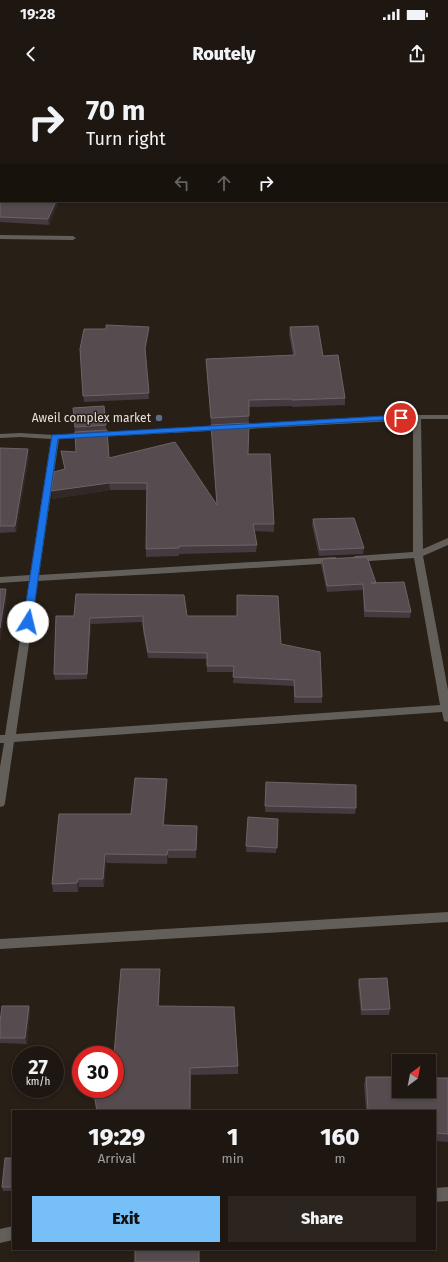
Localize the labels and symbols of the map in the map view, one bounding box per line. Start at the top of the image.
pin [384,401,418,435]
place label: Aweil complex market [32,411,152,425]
marker: Aweil complex market [154,413,164,423]
position arrow [7,601,49,643]
speed limit sign: 30 [72,1046,124,1098]
north arrow [392,1054,436,1098]

